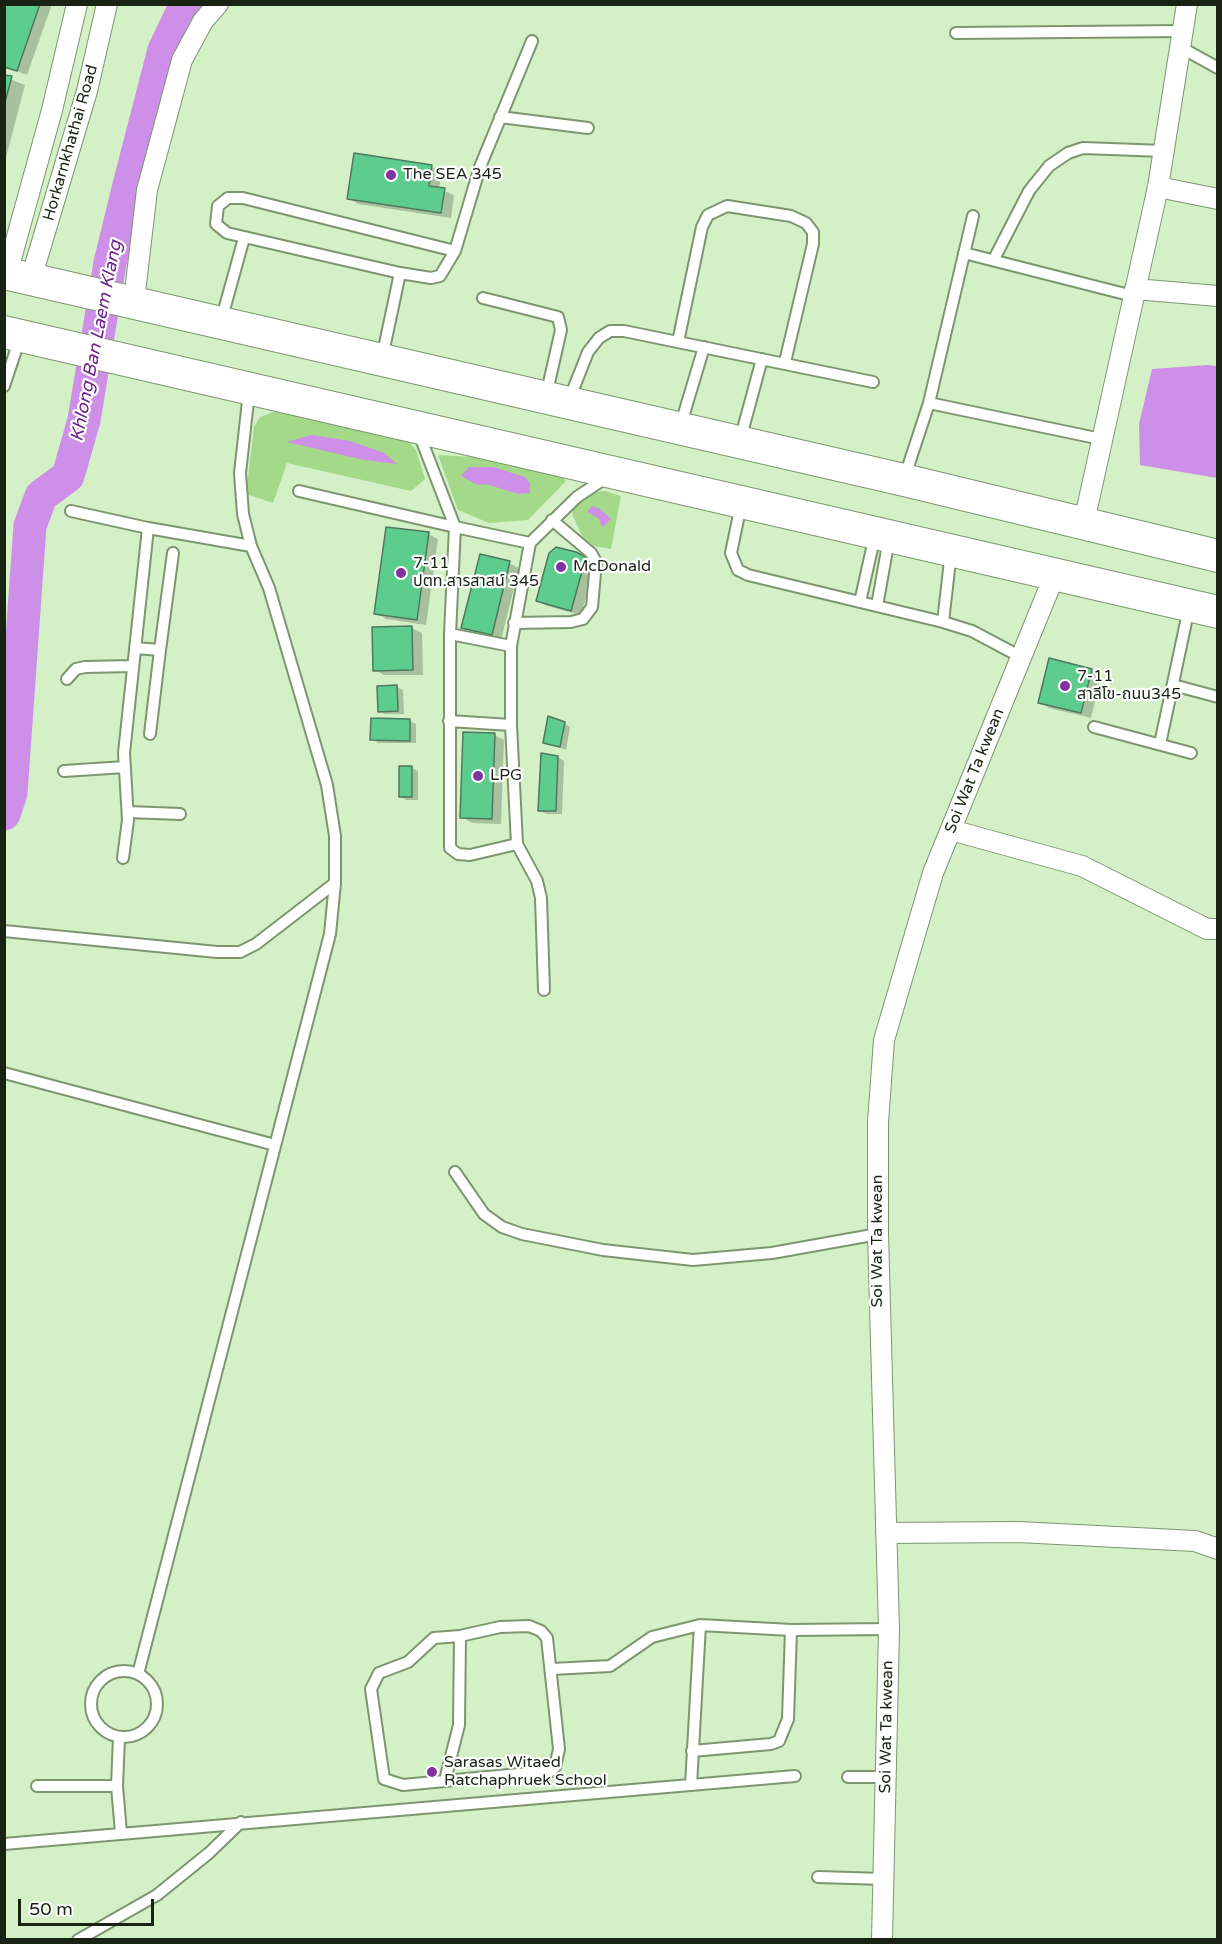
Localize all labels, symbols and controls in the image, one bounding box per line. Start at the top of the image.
street label: Horkarnkhathai Road [40,63,102,223]
place label: The SEA 345 [403,165,502,185]
marker: The SEA 345 [384,168,398,182]
water label: Khlong Ban Laem Klang [67,239,127,443]
place label: 7-11 ปตท.สารสาสน์ 345 [413,554,539,592]
place label: McDonald [573,557,651,577]
marker: McDonald [554,560,568,574]
marker: 7-11 ปตท.สารสาสน์ 345 [394,566,408,580]
place label: 7-11 สาลีโข-ถนน345 [1077,667,1181,705]
marker: 7-11 สาลีโข-ถนน345 [1058,679,1072,693]
street label: Soi Wat Ta kwean [941,706,1009,836]
place label: LPG [490,766,522,786]
marker: LPG [471,769,485,783]
street label: Soi Wat Ta kwean [868,1174,888,1308]
street label: Soi Wat Ta kwean [876,1660,898,1794]
place label: Sarasas Witaed Ratchaphruek School [444,1753,607,1791]
marker: Sarasas Witaed Ratchaphruek School [425,1765,439,1779]
scale bar [21,1887,158,1925]
text: 50 m [29,1898,73,1920]

